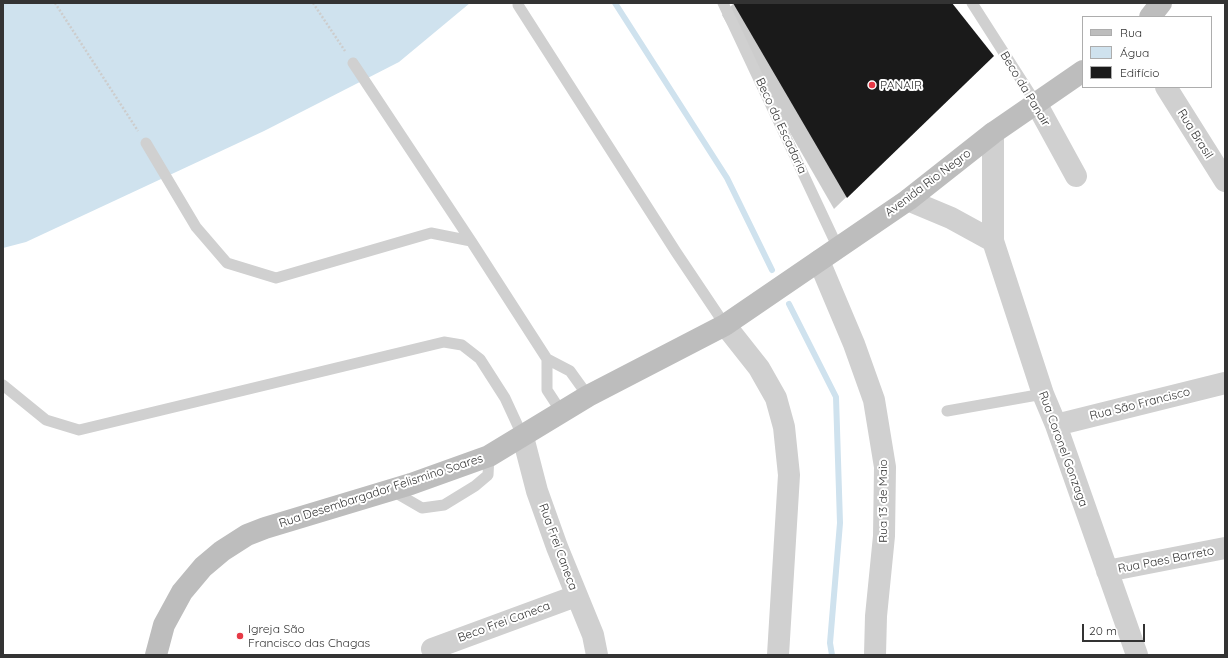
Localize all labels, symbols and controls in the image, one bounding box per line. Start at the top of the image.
legend [1082,16,1212,88]
text: Rua [1120,25,1142,40]
text: Água [1120,45,1149,60]
street label: Beco da Panair [997,49,1053,129]
text: Edifício [1120,65,1160,80]
street label: Beco da Escadaria [752,76,810,176]
place label: PANAIR [880,78,922,92]
marker: PANAIR [867,80,877,90]
street label: Rua Brasil [1174,107,1216,161]
street label: Avenida Rio Negro [882,146,974,220]
street label: Rua São Francisco [1088,385,1192,423]
street label: Rua Coronel Gonzaga [1035,389,1091,509]
street label: Rua Desembargador Felismino Soares [277,451,485,531]
street label: Rua 13 de Maio [876,459,890,543]
street label: Rua Frei Caneca [536,502,580,592]
street label: Rua Paes Barreto [1117,544,1215,576]
street label: Beco Frei Caneca [456,599,552,645]
scale bar [1084,616,1147,642]
place label: Igreja São Francisco das Chagas [248,622,370,650]
text: 20 m [1089,623,1117,638]
marker: Igreja São Francisco das Chagas [235,631,245,641]

